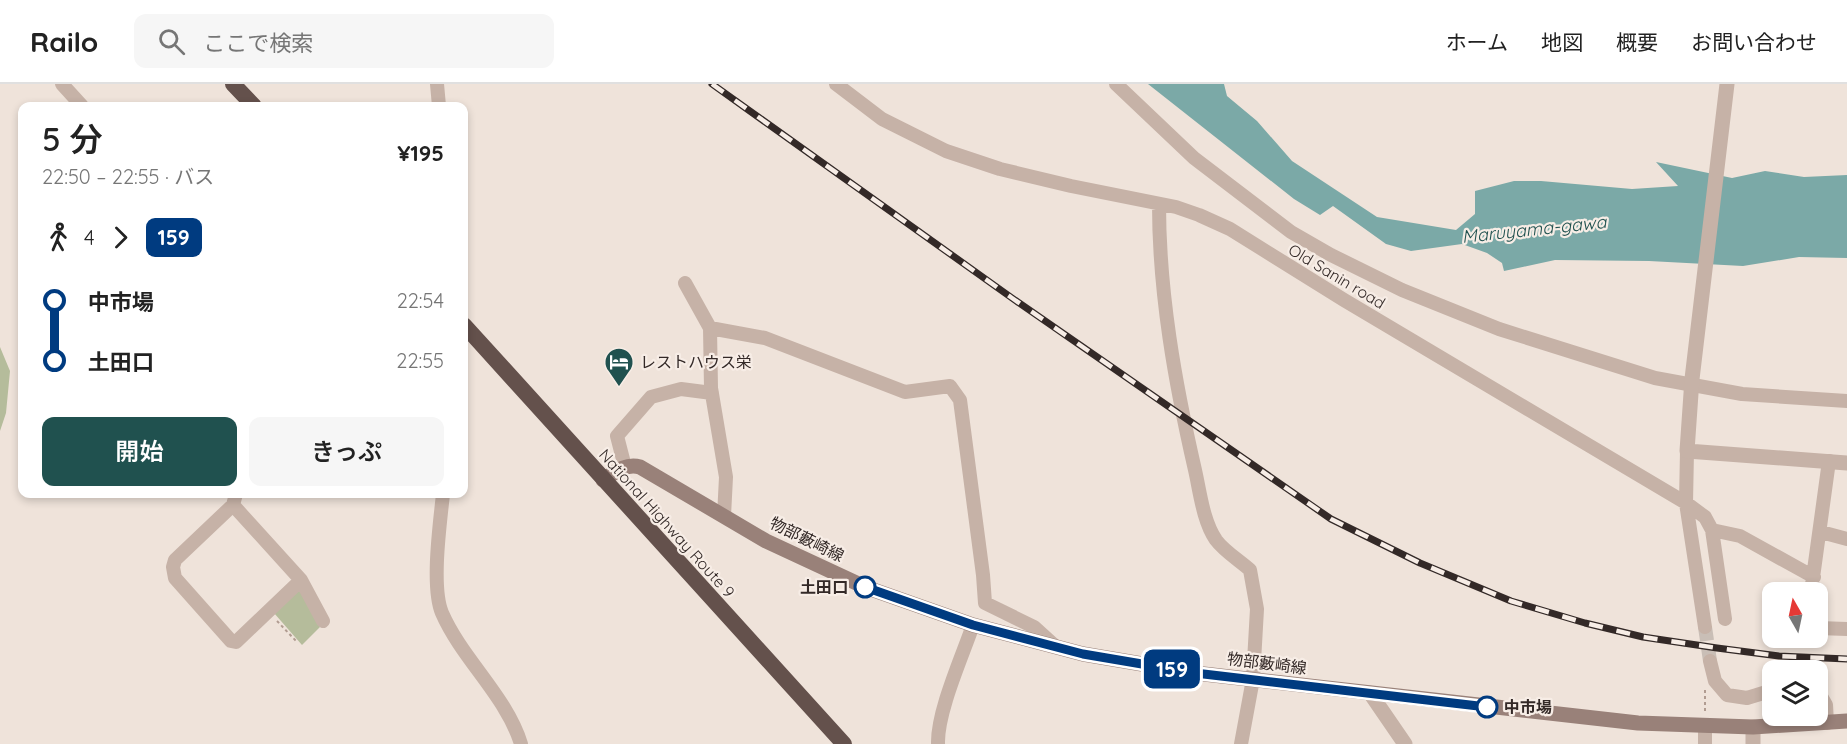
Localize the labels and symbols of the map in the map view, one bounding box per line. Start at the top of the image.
water label: Maruyama-gawa [1461,210,1608,248]
street label: Old Sanin road [1285,239,1389,313]
hotel icon: レストハウス栄 [603,346,635,388]
place label: レストハウス栄 [640,352,752,372]
street label: National Highway Route 9 [595,445,739,602]
street label: 物部藪崎線 [767,512,847,566]
marker: 土田口 [854,576,876,598]
place label: 土田口 [800,577,848,597]
north arrow [1762,582,1828,648]
street label: 物部藪崎線 [1226,648,1308,678]
line badge: 159 [1138,650,1206,688]
marker: 中市場 [1476,696,1498,718]
place label: 中市場 [1504,697,1552,717]

